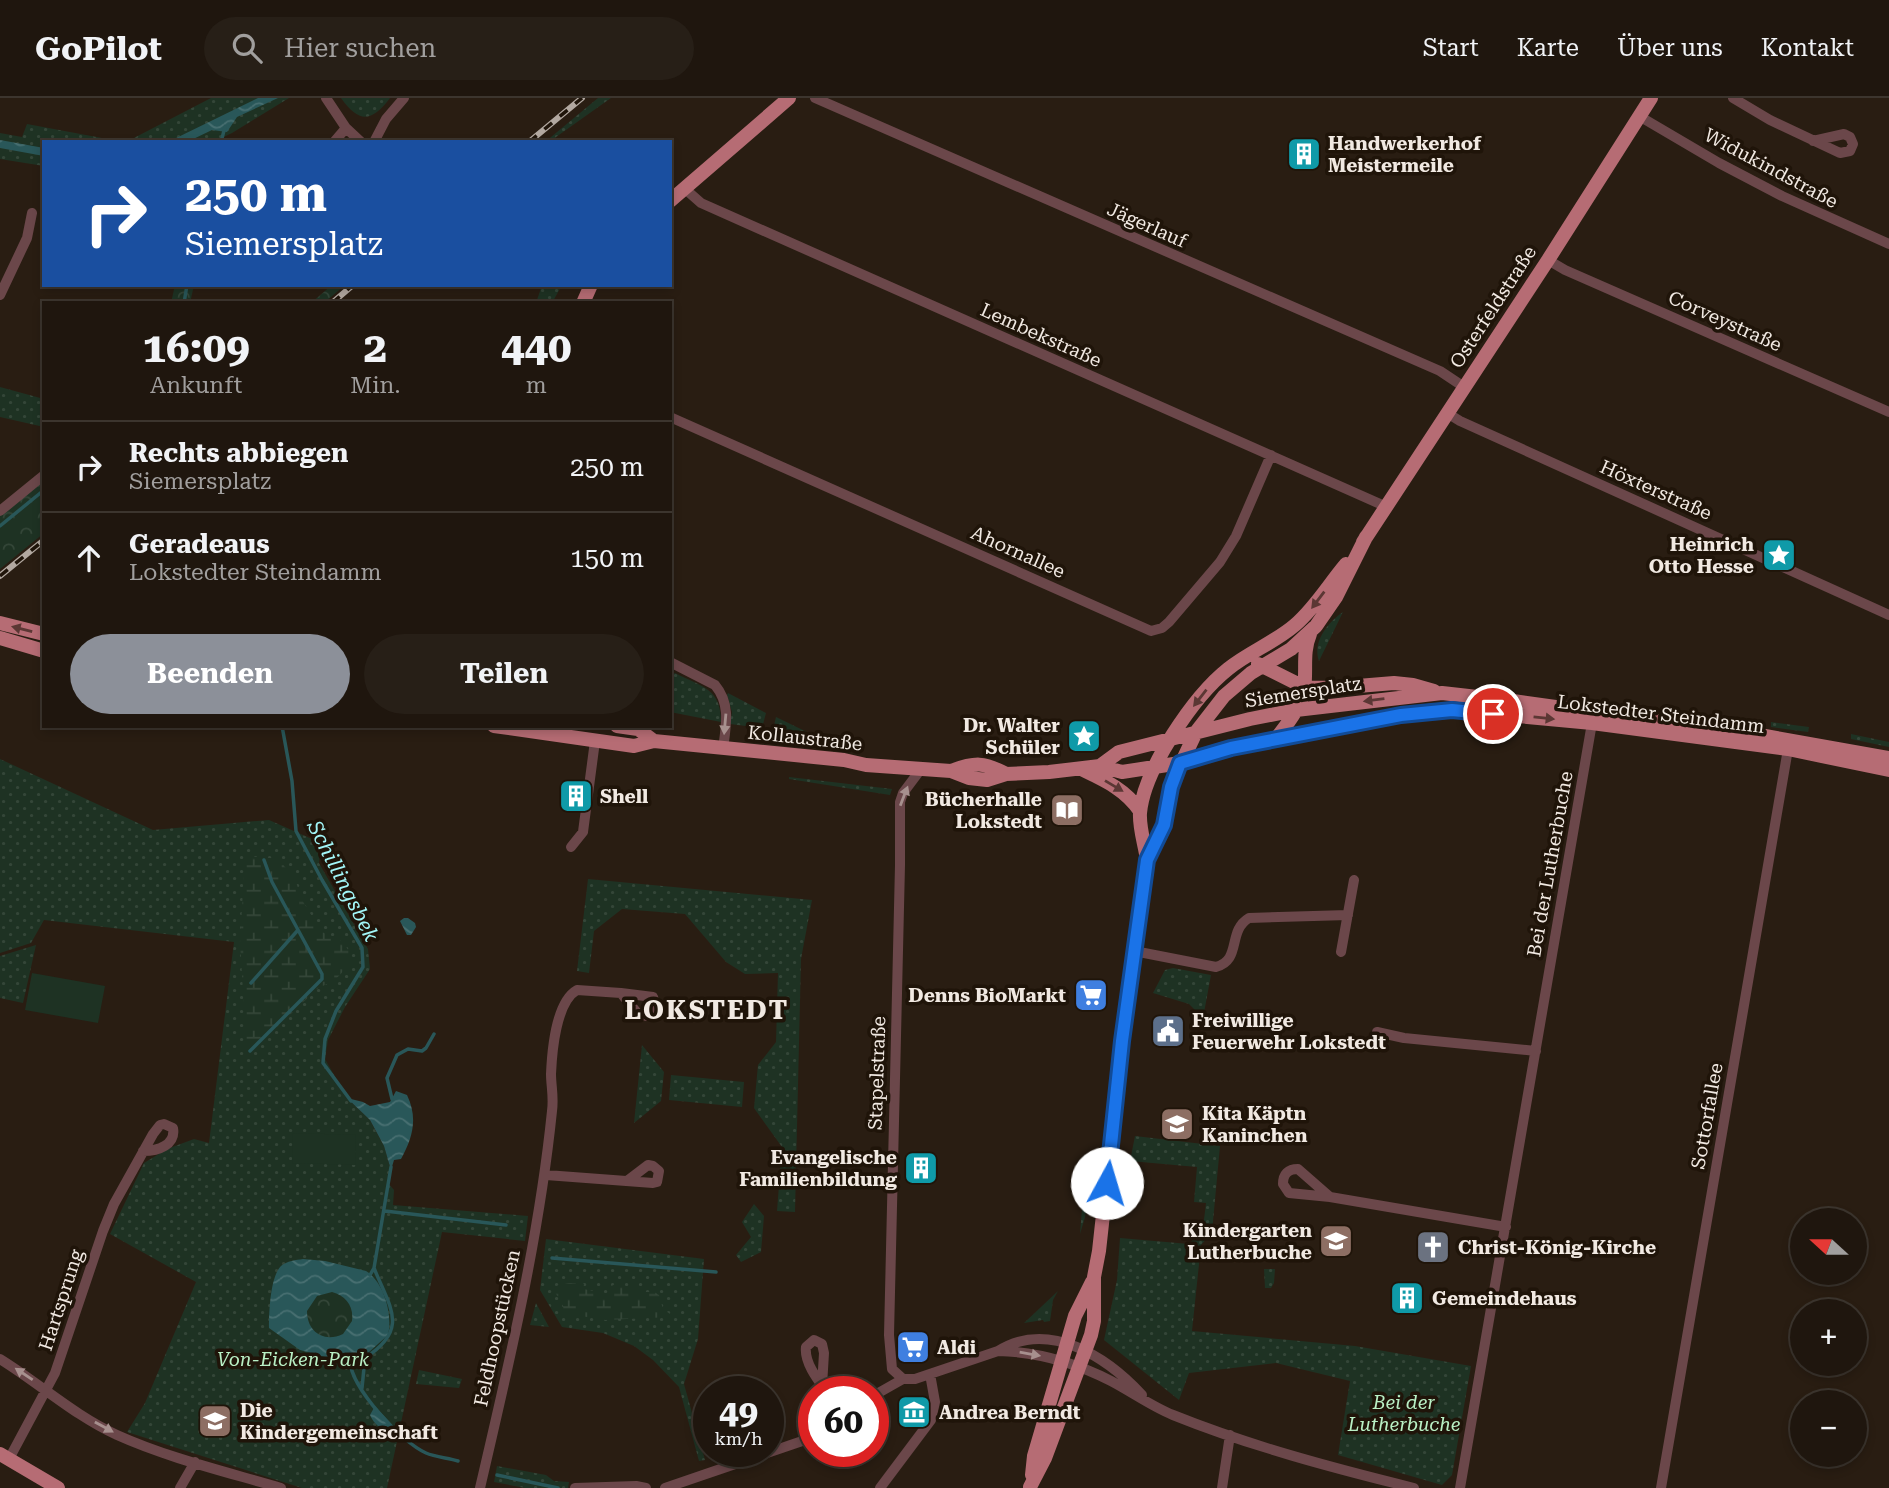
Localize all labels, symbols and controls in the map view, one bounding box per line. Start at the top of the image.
search box [204,17,694,80]
text: GoPilot [35,29,162,68]
icon: search [228,29,266,67]
text: Hier suchen [284,33,436,63]
text: Start [1423,34,1479,62]
text: Karte [1517,34,1579,62]
text: Über uns [1617,34,1723,62]
text: Kontakt [1761,34,1854,62]
street label: Widukindstraße [1700,123,1842,213]
place label: Handwerkerhof Meistermeile [1328,132,1482,177]
building icon: Handwerkerhof Meistermeile [1285,135,1323,173]
text: 250 m [185,166,327,223]
icon: right [70,168,161,259]
street label: Jägerlauf [1104,197,1191,253]
text: Siemersplatz [185,225,383,263]
street label: Osterfeldstraße [1445,242,1541,372]
street label: Corveystraße [1665,286,1785,356]
street label: Lembekstraße [977,298,1105,372]
text: 16:09 [143,323,250,372]
text: 2 [364,323,387,372]
text: 440 [501,323,571,372]
text: Ankunft [150,372,242,399]
text: Min. [350,372,400,399]
text: m [526,372,547,399]
text: Rechts abbiegen [129,438,348,468]
icon: right [70,448,108,486]
text: 250 m [570,452,644,482]
street label: Höxterstraße [1597,455,1715,525]
text: Siemersplatz [129,468,271,495]
street label: Ahornallee [967,521,1069,583]
text: Geradeaus [129,529,270,559]
place label: Heinrich Otto Hesse [1649,533,1754,578]
place icon: Heinrich Otto Hesse [1760,536,1798,574]
icon: ahead [70,539,108,577]
text: 150 m [570,543,644,573]
text: Lokstedter Steindamm [129,559,381,586]
one-way arrow [1311,591,1325,609]
one-way arrow [11,623,33,634]
button: Beenden [70,634,350,714]
button: Teilen [364,634,644,714]
street label: Siemersplatz [1243,671,1363,713]
pin [1463,684,1523,744]
one-way arrow [1192,688,1207,706]
street label: Lokstedter Steindamm [1556,690,1766,738]
one-way arrow [1362,694,1384,705]
icon: arrive [1474,695,1512,733]
one-way arrow [720,713,731,735]
one-way arrow [1533,713,1555,724]
place label: Dr. Walter Schüler [963,714,1060,759]
place icon: Dr. Walter Schüler [1065,717,1103,755]
street label: Kollaustraße [746,721,864,755]
street label: Bei der Lutherbuche [1522,769,1578,959]
building icon: Shell [557,777,595,815]
one-way arrow [1104,780,1123,793]
place label: Shell [600,785,648,808]
one-way arrow [899,785,910,806]
place label: Bücherhalle Lokstedt [925,788,1042,833]
library icon: Bücherhalle Lokstedt [1048,791,1086,829]
water label: Schillingsbek [302,816,384,946]
supermarket icon: Denns BioMarkt [1072,976,1110,1014]
place label: Denns BioMarkt [908,984,1066,1007]
district label: LOKSTEDT [625,995,789,1025]
place label: Freiwillige Feuerwehr Lokstedt [1192,1009,1386,1054]
public building icon: Freiwillige Feuerwehr Lokstedt [1149,1012,1187,1050]
street label: Stapelstraße [864,1016,890,1130]
street label: Sottorfallee [1686,1061,1728,1171]
place label: Kita Käptn Kaninchen [1202,1102,1308,1147]
school or university icon: Kita Käptn Kaninchen [1158,1105,1196,1143]
place label: Evangelische Familienbildung [739,1146,897,1191]
position arrow [1070,1146,1144,1220]
building icon: Evangelische Familienbildung [902,1149,940,1187]
north arrow [1790,1208,1867,1284]
map controls [1790,1208,1867,1467]
place label: Kindergarten Lutherbuche [1183,1219,1312,1264]
school or university icon: Kindergarten Lutherbuche [1317,1222,1355,1260]
church icon: Christ-König-Kirche [1414,1228,1452,1266]
place label: Christ-König-Kirche [1458,1236,1656,1259]
street label: Hartsprung [34,1246,88,1354]
street label: Feldhoopstücken [469,1248,525,1408]
building icon: Gemeindehaus [1388,1279,1426,1317]
place label: Gemeindehaus [1432,1287,1577,1310]
button: + [1790,1299,1867,1376]
supermarket icon: Aldi [894,1328,932,1366]
place label: Aldi [937,1336,976,1359]
park label: Von-Eicken-Park [217,1348,370,1371]
one-way arrow [1020,1348,1042,1359]
one-way arrow [15,1367,33,1381]
speed limit sign: 60 [798,1376,889,1467]
button: − [1790,1390,1867,1467]
park label: Bei der Lutherbuche [1347,1391,1461,1436]
text: 49 [719,1392,758,1433]
museum icon: Andrea Berndt [895,1393,933,1431]
place label: Die Kindergemeinschaft [240,1399,438,1444]
place label: Andrea Berndt [939,1401,1081,1424]
school or university icon: Die Kindergemeinschaft [196,1402,234,1440]
one-way arrow [94,1421,114,1433]
text: km/h [714,1428,763,1449]

